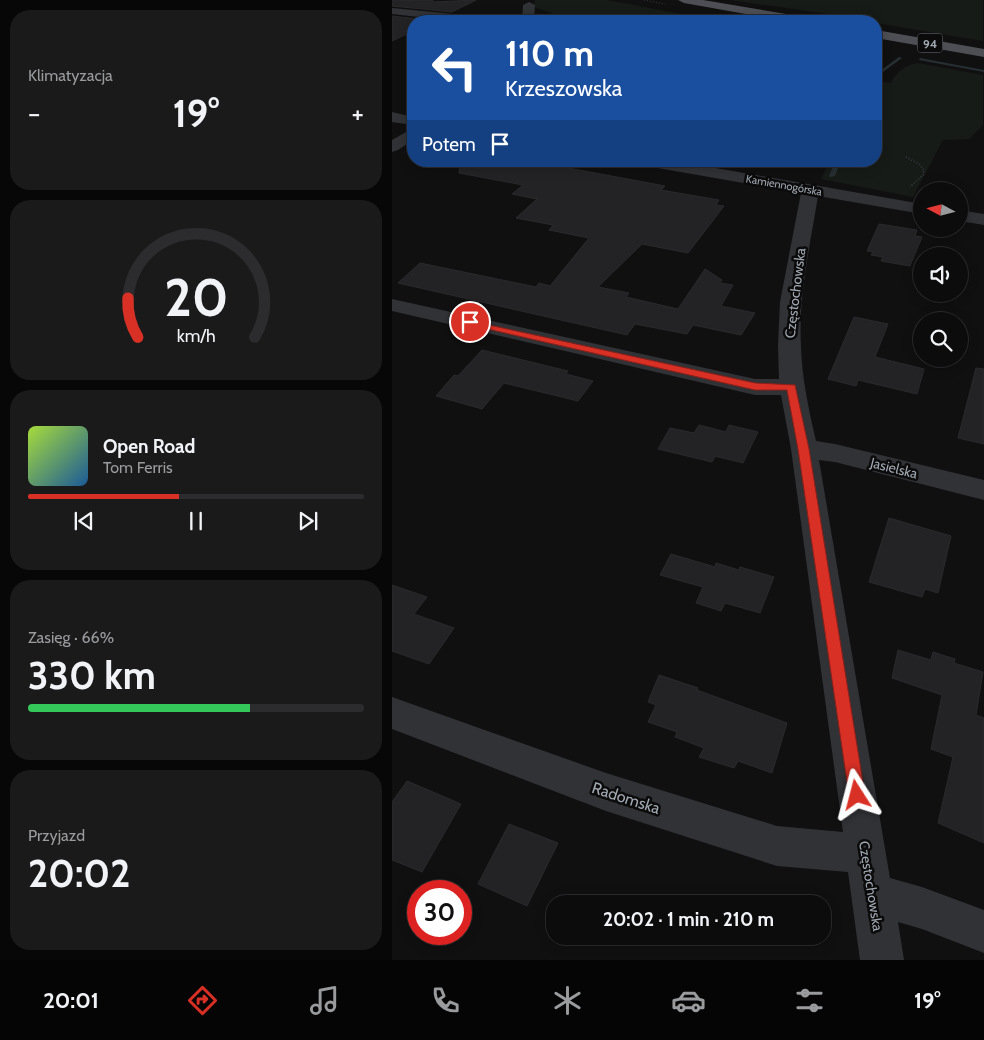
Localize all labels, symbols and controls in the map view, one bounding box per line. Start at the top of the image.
text: 110 m [505,32,594,75]
road number: 94 [918,34,942,52]
icon: left [422,35,487,100]
text: Klimatyzacja [28,66,113,85]
text: Krzeszowska [505,75,622,102]
text: 19° [173,90,219,137]
text: − [28,96,40,130]
text: + [352,96,364,130]
icon: arrive [486,130,514,158]
text: Potem [422,133,476,156]
street label: Kamiennogórska [745,171,824,199]
north arrow [913,182,968,238]
map controls [913,182,968,367]
street label: Częstochowska [781,246,810,339]
button: sound [913,247,968,302]
text: 20 [164,266,228,329]
pin [449,301,491,343]
icon: arrive [456,308,484,336]
button: search [913,312,968,367]
text: km/h [176,325,216,346]
text: Open Road [103,435,195,458]
street label: Jasielska [868,453,920,483]
text: Tom Ferris [103,458,173,477]
icon: previous [70,507,98,535]
icon: pause [182,507,210,535]
icon: next [294,507,322,535]
text: Zasięg · 66% [28,628,114,647]
text: 330 km [28,652,156,699]
position arrow [830,768,882,820]
street label: Radomska [590,778,663,818]
text: Przyjazd [28,826,85,845]
street label: Częstochowska [855,840,887,933]
text: 20:02 [28,850,130,897]
speed limit sign: 30 [407,880,472,945]
text: 20:02 · 1 min · 210 m [603,908,774,931]
icon: directions [185,983,220,1018]
icon: music [307,983,342,1018]
icon: phone [428,983,463,1018]
icon: climate [550,983,585,1018]
icon: car [671,983,706,1018]
icon: filters [792,983,827,1018]
text: 20:01 [43,987,99,1014]
text: 19° [914,987,941,1014]

